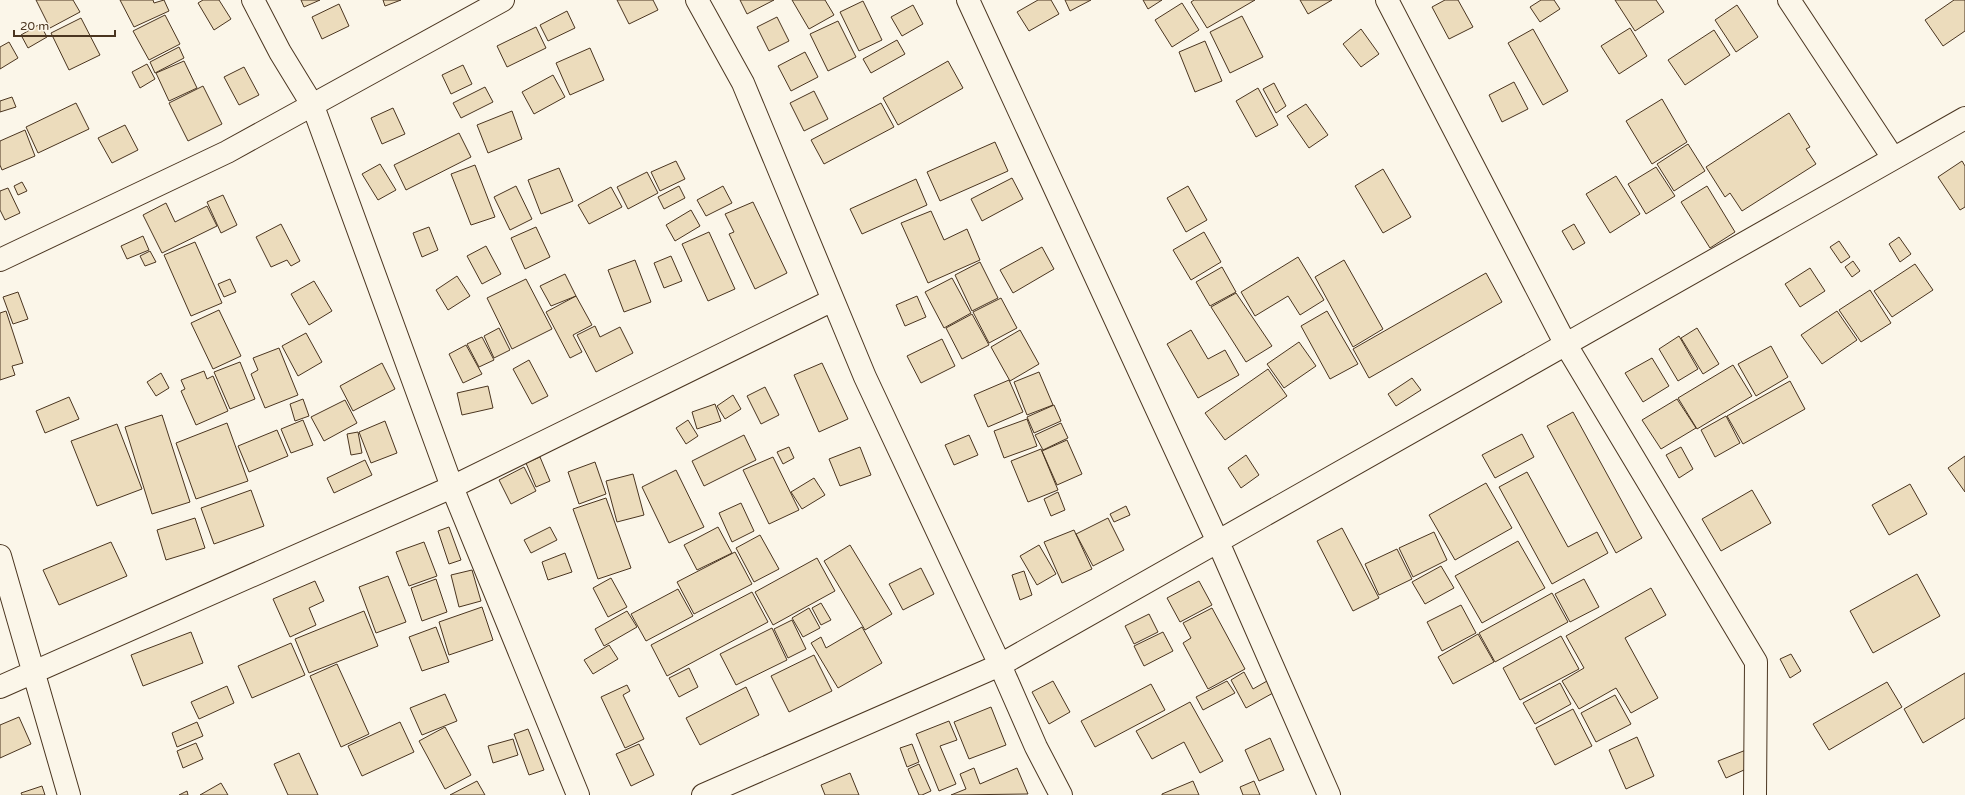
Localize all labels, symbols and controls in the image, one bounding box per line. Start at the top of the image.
scale bar [14,12,115,38]
text: 20 m [20,19,49,33]

